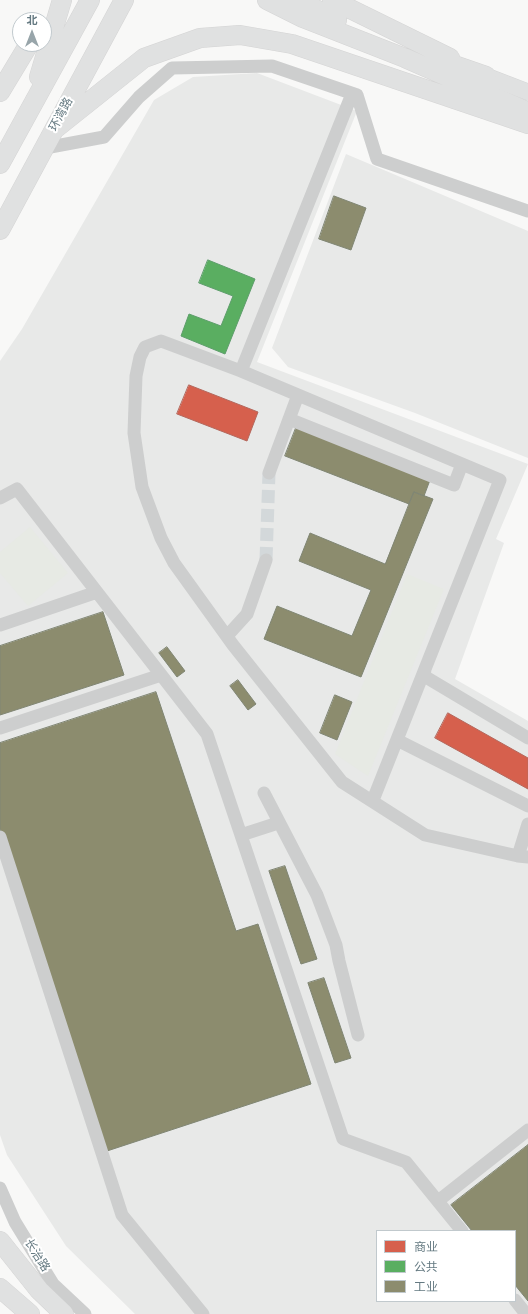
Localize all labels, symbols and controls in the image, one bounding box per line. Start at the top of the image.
north arrow [12,12,52,52]
text: 北 [27,14,38,28]
street label: 环湾路 [47,96,77,134]
legend [376,1230,516,1302]
street label: 长治路 [20,1237,52,1275]
text: 商业 [414,1240,438,1256]
text: 公共 [414,1260,438,1276]
text: 工业 [414,1280,438,1296]

